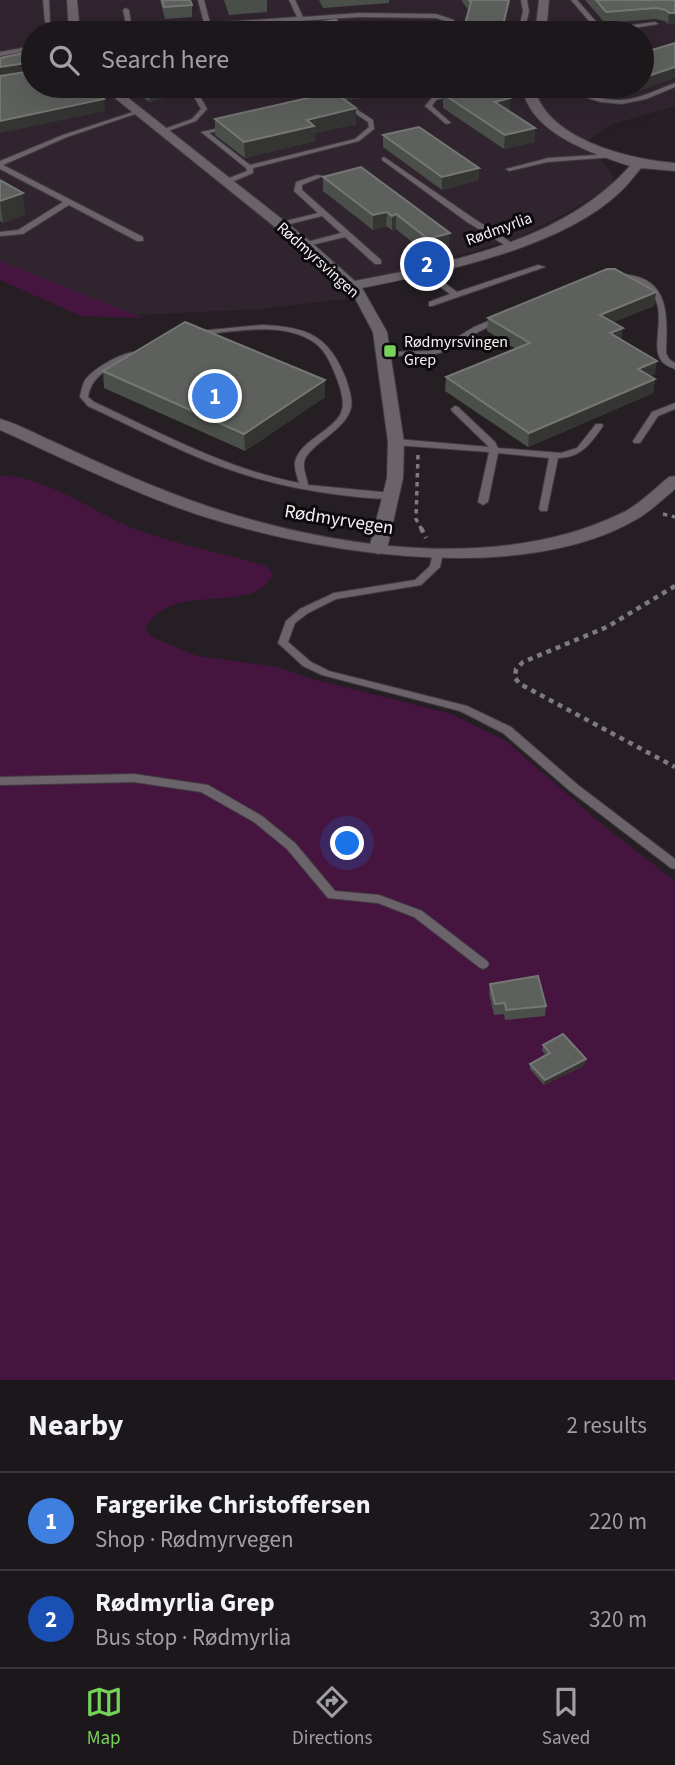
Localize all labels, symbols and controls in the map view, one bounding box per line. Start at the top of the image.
search box [21,21,654,98]
icon: search [45,41,83,79]
text: Search here [101,41,229,78]
street label: Rødmyrlia [463,207,535,251]
street label: Rødmyrsvingen [272,217,364,303]
pin: 2 [404,238,450,290]
place label: Rødmyrsvingen Grep [404,331,508,371]
marker: Rødmyrsvingen Grep [382,343,398,359]
pin: 1 [192,370,238,422]
street label: Rødmyrvegen [282,498,396,542]
your location [330,826,364,860]
text: Nearby [28,1404,123,1447]
text: 2 results [567,1409,647,1442]
text: Fargerike Christoffersen [95,1486,371,1523]
text: 1 [45,1505,57,1538]
text: 220 m [589,1505,647,1538]
text: Shop · Rødmyrvegen [95,1523,294,1556]
text: Rødmyrlia Grep [95,1584,275,1621]
text: 2 [45,1603,57,1636]
text: 320 m [589,1603,647,1636]
text: Bus stop · Rødmyrlia [95,1621,291,1654]
tab: Map [85,1683,123,1752]
tab: Directions [292,1683,372,1752]
tab: Saved [542,1683,590,1752]

